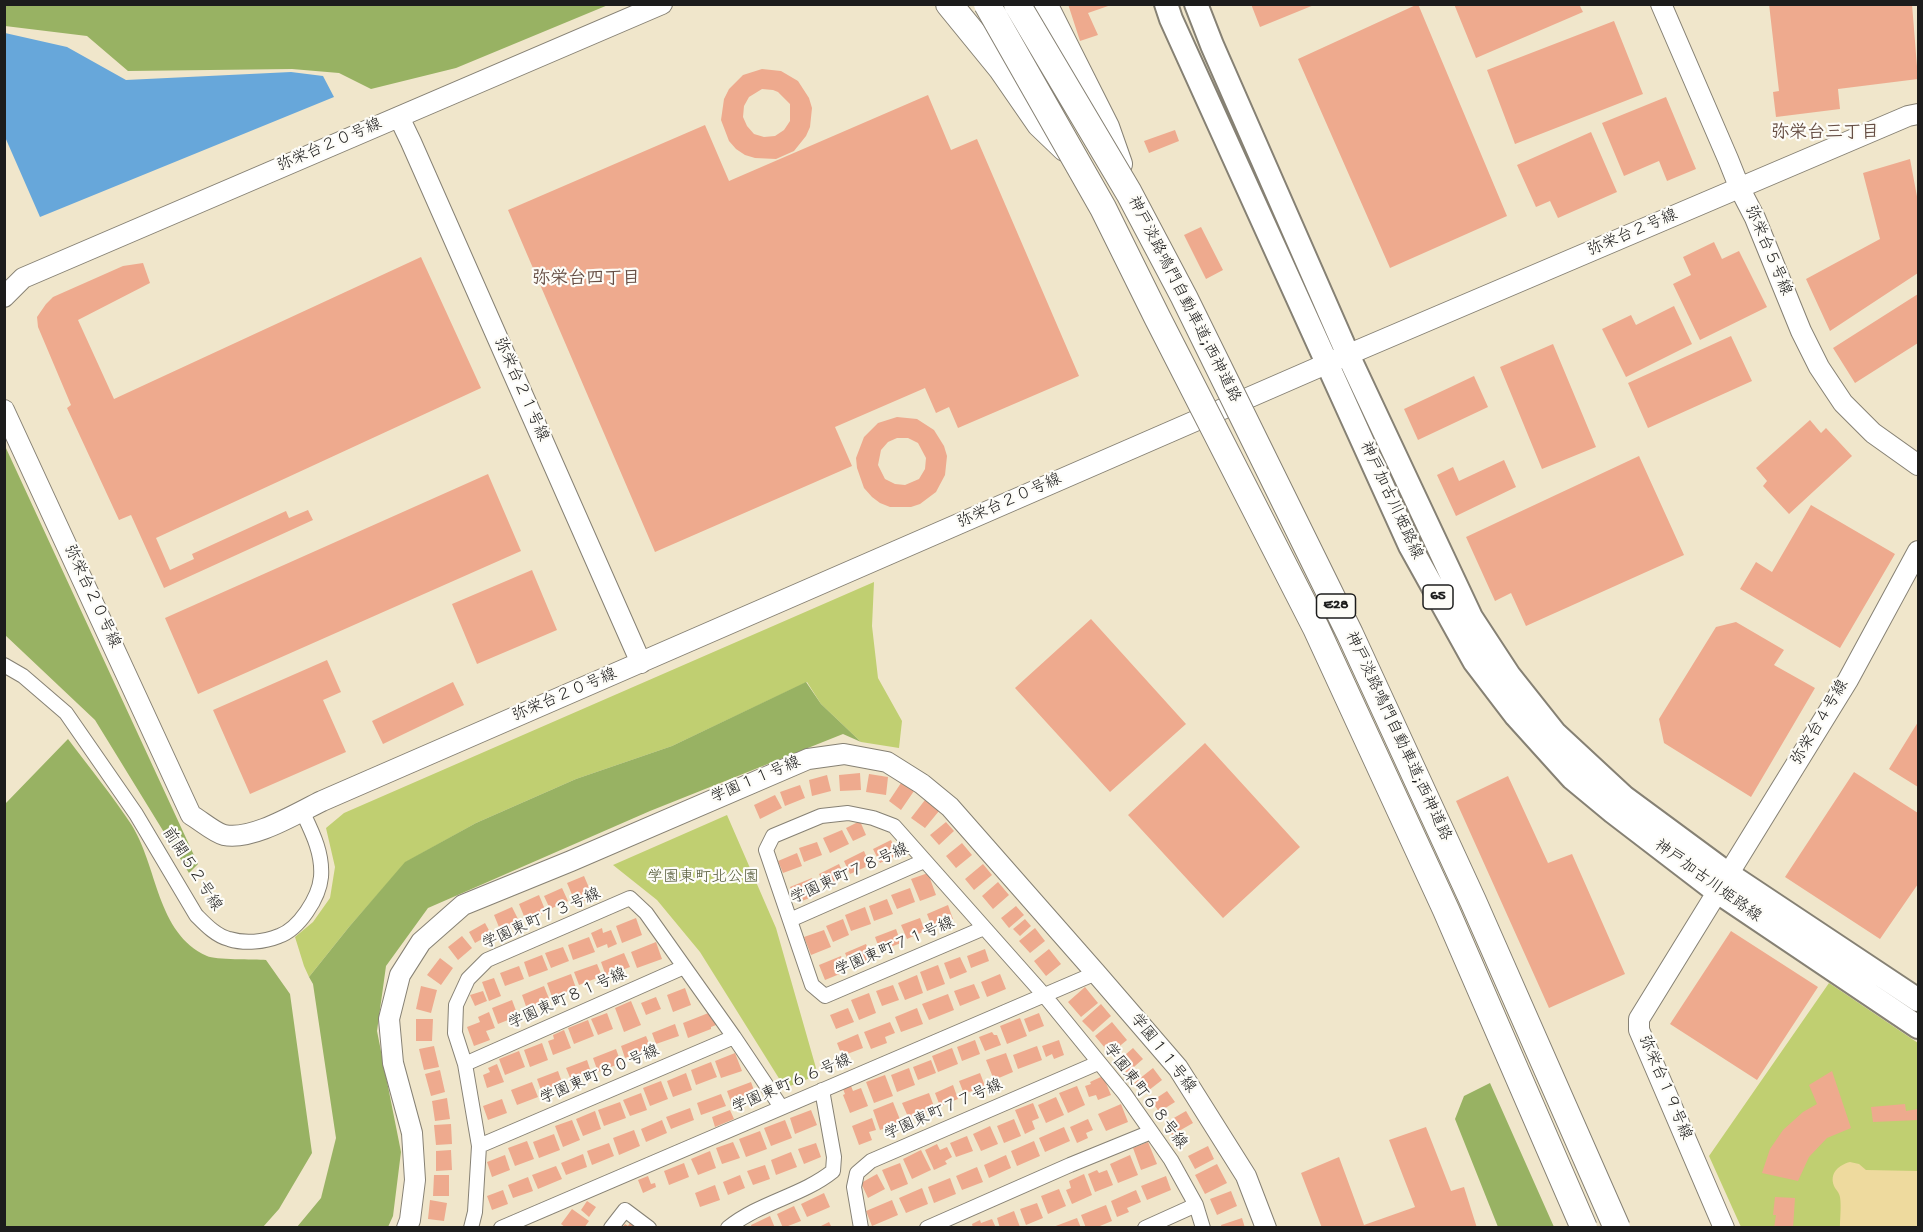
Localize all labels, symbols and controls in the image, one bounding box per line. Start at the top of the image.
street label: 弥栄台２０号線 [275,115,385,177]
district label: 弥栄台三丁目 [1771,123,1879,145]
street label: 神戸淡路鳴門自動車道;西神道路 [1122,194,1244,406]
street label: 弥栄台５号線 [1739,203,1795,299]
street label: 弥栄台２号線 [1585,206,1681,262]
district label: 弥栄台四丁目 [532,269,640,291]
street label: 弥栄台２１号線 [488,335,552,445]
street label: 神戸加古川姫路線 [1354,439,1426,563]
street label: 弥栄台２０号線 [955,470,1065,534]
street label: 弥栄台２０号線 [59,542,123,652]
road number: 65 [1423,585,1453,609]
road number: E28 [1316,594,1356,618]
street label: 神戸淡路鳴門自動車道;西神道路 [1340,629,1454,845]
street label: 弥栄台２０号線 [510,665,620,727]
street label: 弥栄台４号線 [1788,677,1854,769]
street label: 学園１１号線 [708,753,804,809]
street label: 前開５２号線 [157,825,225,915]
street label: 神戸加古川姫路線 [1650,837,1764,927]
street label: 学園東町７８号線 [788,840,912,910]
park label: 学園東町北公園 [647,869,759,889]
street label: 学園東町７３号線 [480,885,604,955]
street label: 学園東町７１号線 [832,914,958,982]
street label: 学園東町８１号線 [506,965,630,1035]
street label: 学園１１号線 [1125,1010,1199,1098]
street label: 弥栄台１９号線 [1633,1033,1695,1143]
street label: 学園東町６８号線 [1098,1040,1190,1154]
street label: 学園東町８０号線 [537,1042,663,1110]
street label: 学園東町６６号線 [729,1051,855,1119]
street label: 学園東町７７号線 [882,1076,1006,1146]

